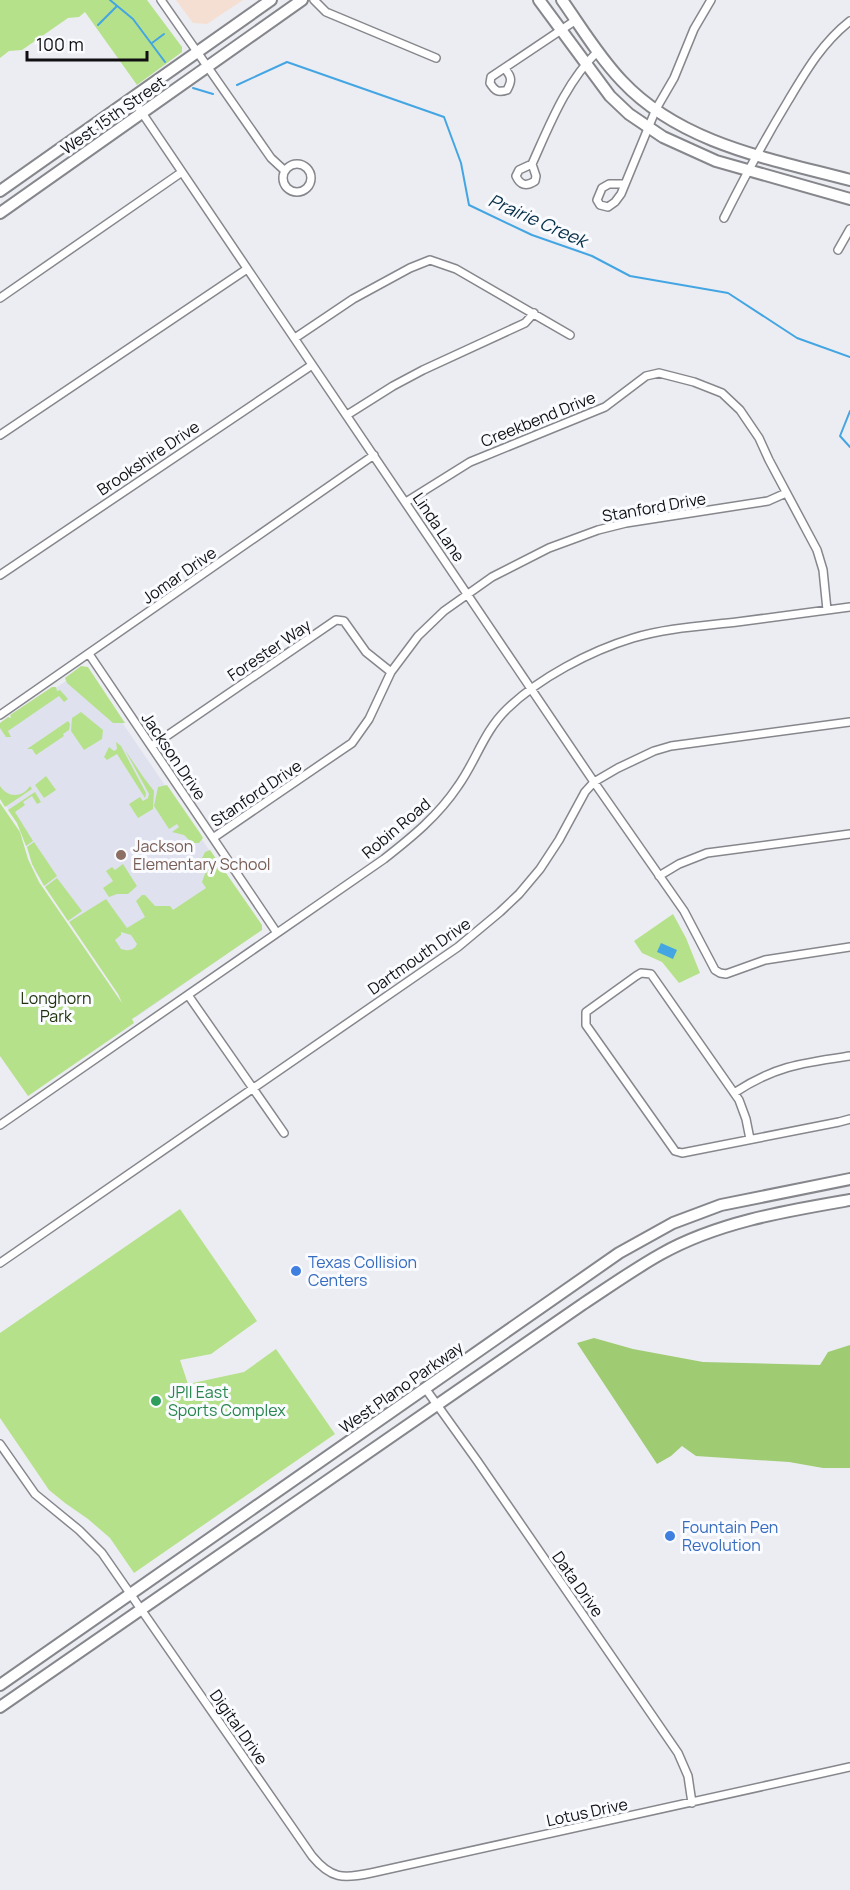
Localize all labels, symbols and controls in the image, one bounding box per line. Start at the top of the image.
scale bar [27,24,147,62]
text: 100 m [36,32,84,56]
street label: West 15th Street [56,71,170,159]
water label: Prairie Creek [485,188,594,254]
street label: Creekbend Drive [477,386,599,452]
street label: Brookshire Drive [92,416,204,500]
street label: Stanford Drive [600,487,708,527]
street label: Linda Lane [408,488,470,566]
street label: Jomar Drive [138,541,220,609]
street label: Forester Way [223,614,315,686]
street label: Jackson Drive [137,708,211,804]
street label: Stanford Drive [206,754,306,832]
street label: Robin Road [357,793,435,863]
place label: Jackson Elementary School [133,835,271,875]
marker: Jackson Elementary School [114,848,128,862]
street label: Dartmouth Drive [363,912,475,1000]
park label: Longhorn Park [21,987,91,1027]
place label: Texas Collision Centers [308,1251,417,1291]
marker: Texas Collision Centers [289,1264,303,1278]
street label: West Plano Parkway [335,1336,468,1438]
place label: JPII East Sports Complex [168,1381,286,1421]
marker: JPII East Sports Complex [149,1394,163,1408]
place label: Fountain Pen Revolution [682,1516,778,1556]
marker: Fountain Pen Revolution [663,1529,677,1543]
street label: Data Drive [547,1547,609,1621]
street label: Digital Drive [205,1685,273,1769]
street label: Lotus Drive [544,1793,630,1831]

